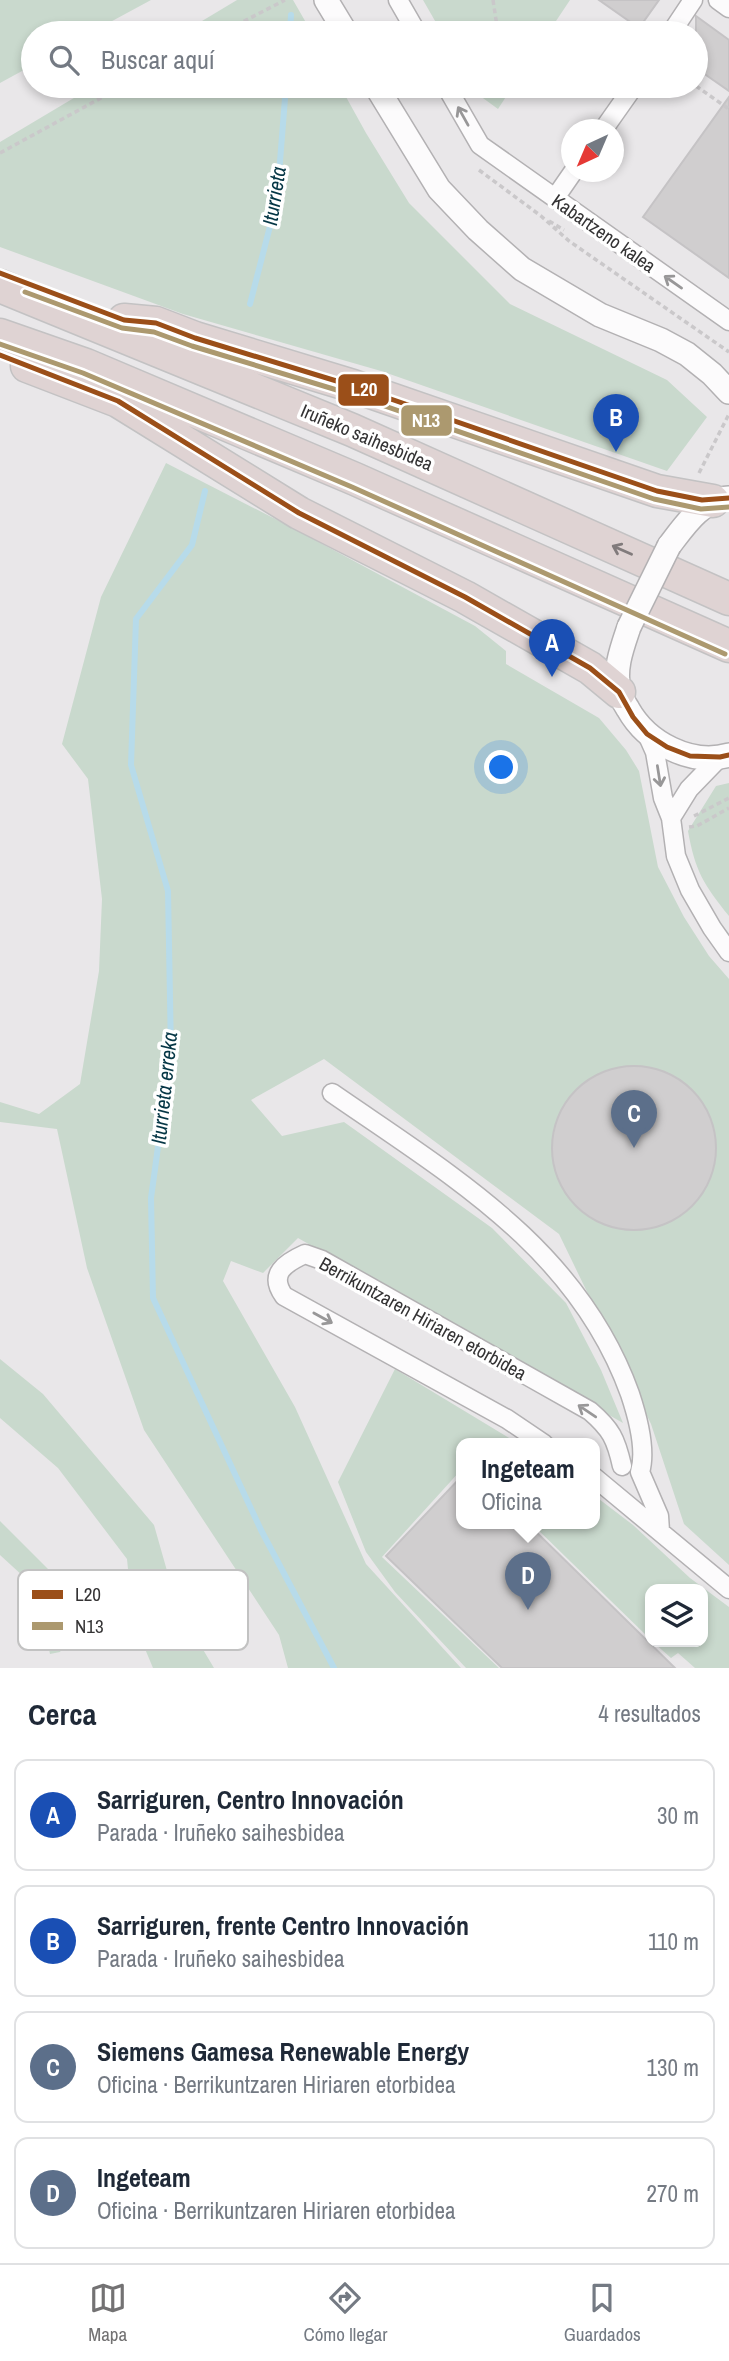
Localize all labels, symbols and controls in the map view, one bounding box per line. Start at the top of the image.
search box [21,21,708,98]
icon: search [45,41,83,79]
text: Buscar aquí [101,42,215,77]
one-way arrow [456,106,470,126]
north arrow [561,119,624,182]
water label: Iturrieta [255,164,293,228]
street label: Kabartzeno kalea [547,188,661,279]
one-way arrow [664,274,683,289]
line badge: L20 [337,373,390,407]
text: L20 [351,376,378,402]
pin: B [593,394,639,452]
street label: Iruñeko saihesbidea [297,397,437,477]
line badge: N13 [400,404,453,437]
text: N13 [412,407,441,433]
one-way arrow [612,543,634,556]
pin: A [529,619,575,677]
your location [484,750,518,784]
one-way arrow [653,764,666,787]
water label: Iturrieta erreka [144,1030,184,1146]
pin: C [611,1090,657,1148]
street label: Berrikuntzaren Hiriaren etorbidea [315,1250,531,1386]
one-way arrow [313,1311,333,1325]
one-way arrow [578,1404,597,1418]
popup [456,1438,600,1529]
text: Ingeteam [481,1451,575,1486]
text: Oficina [481,1486,542,1517]
pin: D [505,1552,551,1610]
legend [18,1570,248,1650]
text: L20 [75,1581,101,1607]
map controls [645,1584,708,1647]
button: layers [645,1584,708,1647]
text: N13 [75,1613,104,1639]
text: Cerca [28,1694,96,1734]
text: 4 resultados [598,1698,701,1729]
text: Sarriguren, Centro Innovación [97,1782,404,1817]
text: A [46,1800,60,1831]
text: 30 m [657,1800,699,1831]
text: Parada · Iruñeko saihesbidea [97,1817,344,1848]
text: Sarriguren, frente Centro Innovación [97,1908,469,1943]
text: B [46,1926,60,1957]
text: 110 m [648,1926,699,1957]
text: Parada · Iruñeko saihesbidea [97,1943,344,1974]
text: Siemens Gamesa Renewable Energy [97,2034,469,2069]
text: C [46,2052,60,2083]
text: 130 m [647,2052,699,2083]
text: Oficina · Berrikuntzaren Hiriaren etorbidea [97,2069,456,2100]
text: Ingeteam [97,2160,191,2195]
text: D [46,2178,60,2209]
text: 270 m [647,2178,699,2209]
text: Oficina · Berrikuntzaren Hiriaren etorbidea [97,2195,456,2226]
tab: Mapa [88,2279,127,2347]
tab: Cómo llegar [303,2279,387,2347]
tab: Guardados [564,2279,641,2347]

